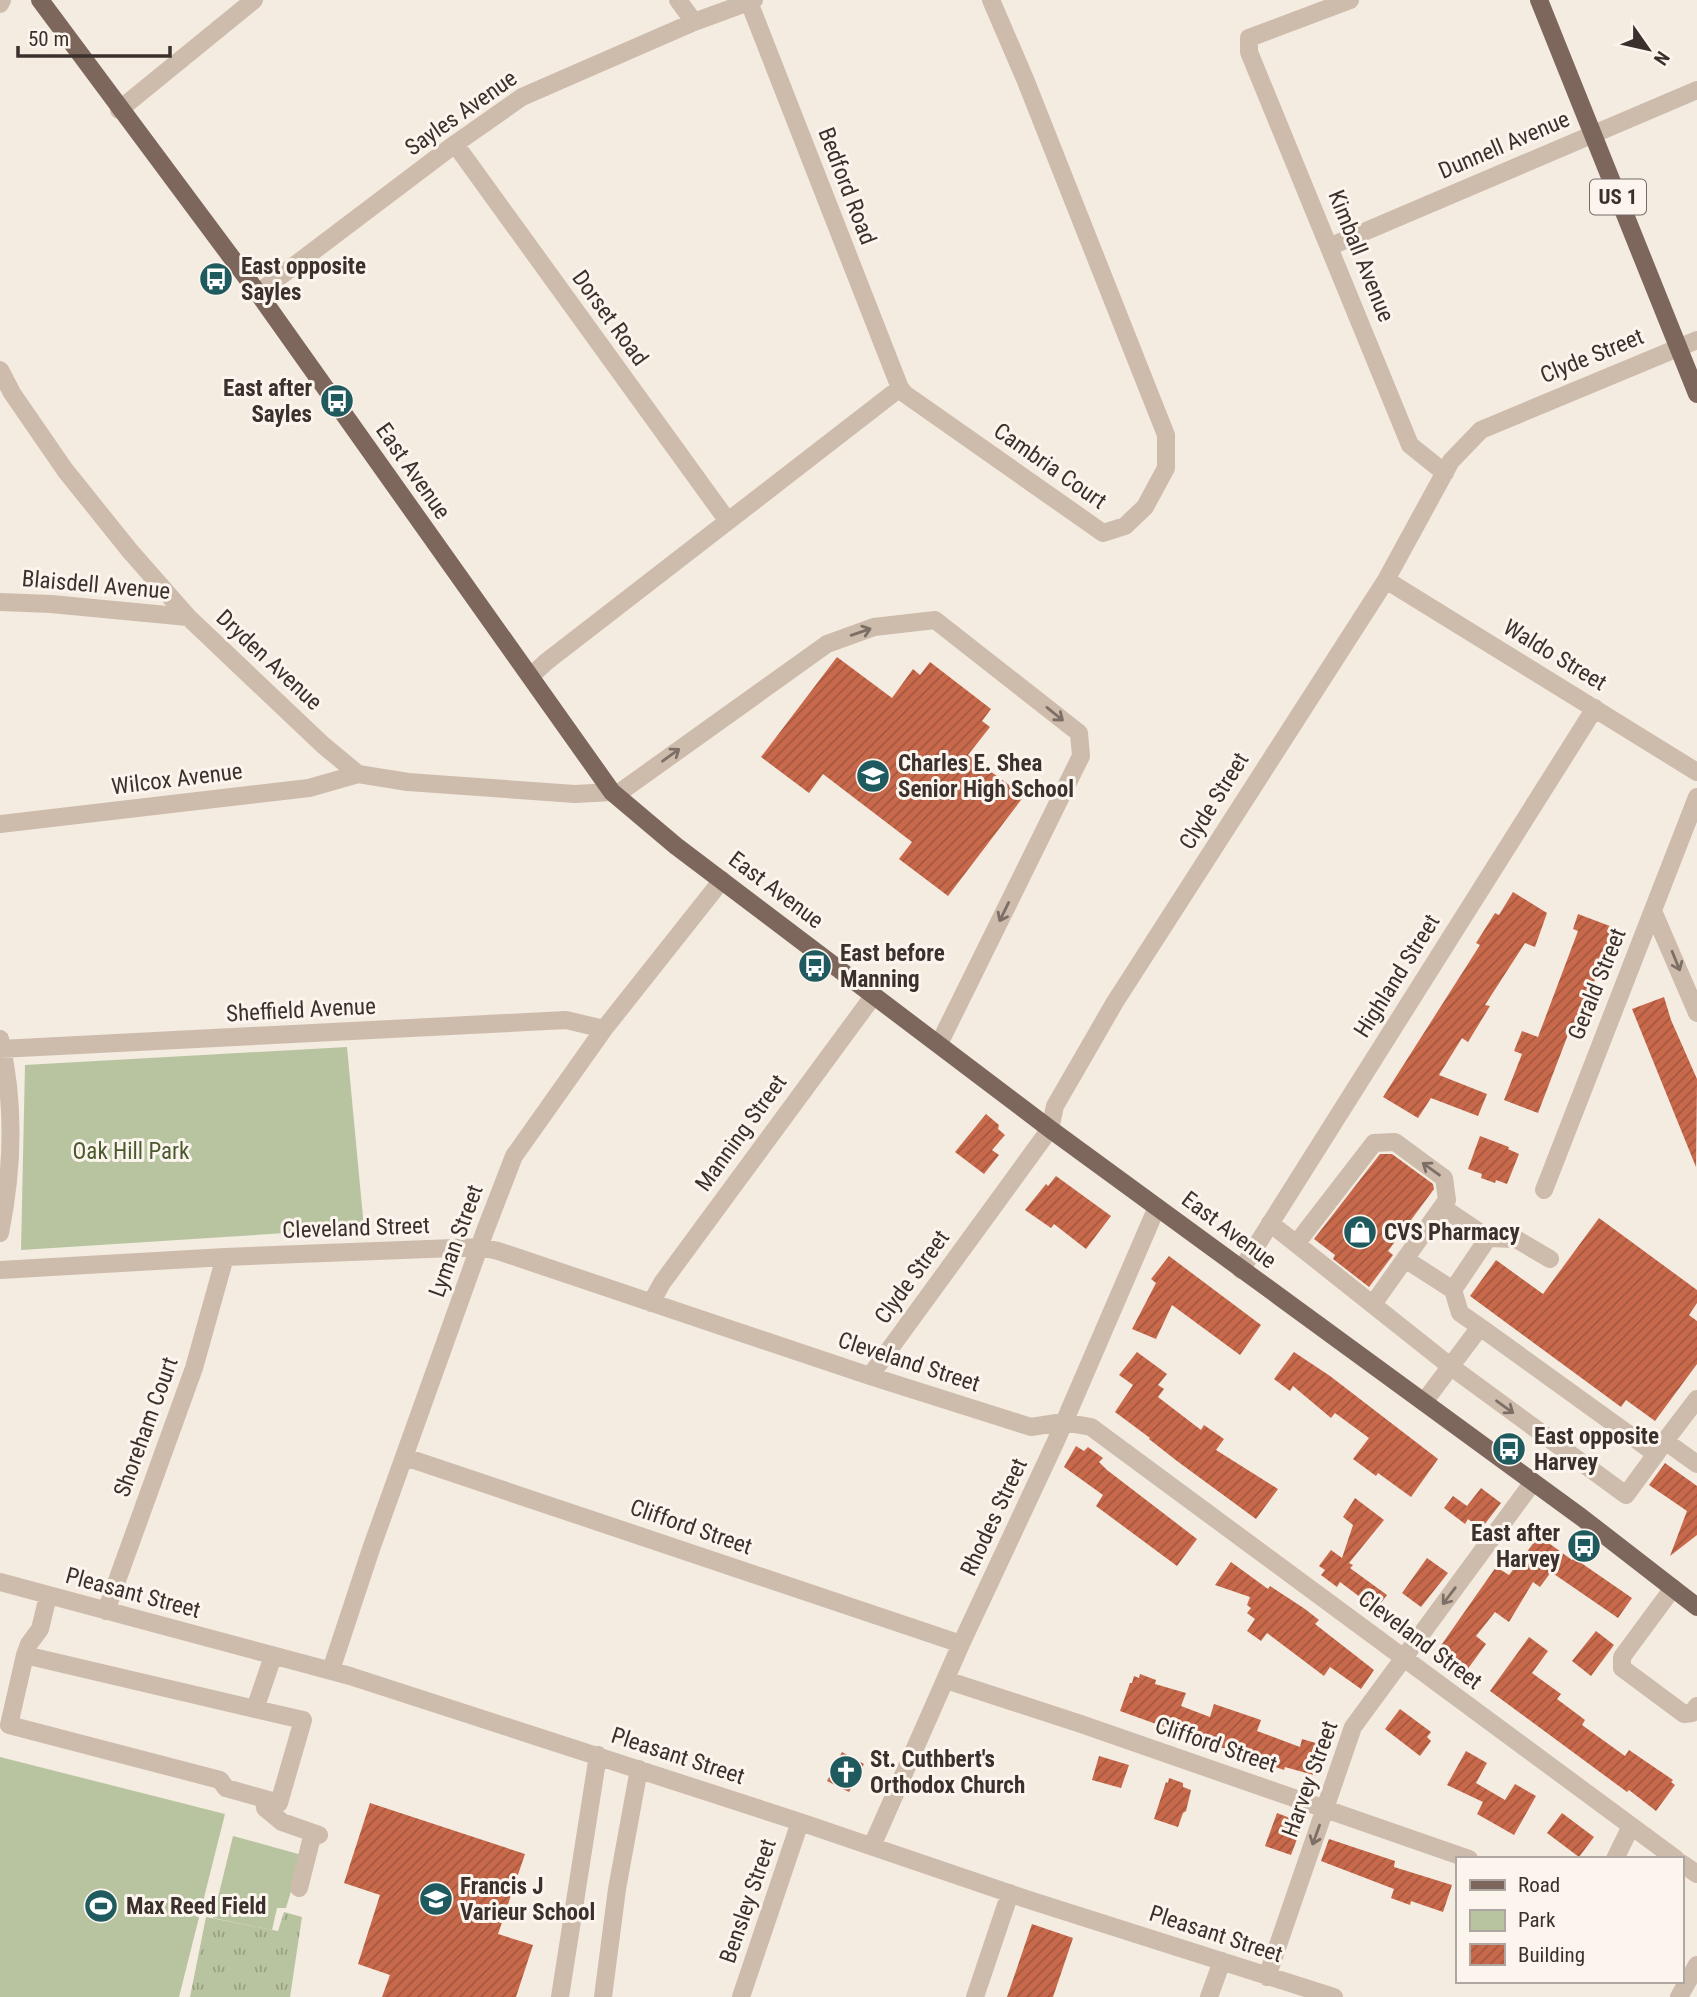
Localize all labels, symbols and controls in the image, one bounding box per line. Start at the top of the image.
scale bar [18,14,170,58]
north arrow [1613,14,1683,84]
text: 50 m [28,27,69,51]
text: N [1649,47,1674,69]
street label: Sayles Avenue [400,65,522,161]
street label: Dunnell Avenue [1435,105,1573,185]
street label: Bedford Road [812,124,882,248]
road number: US 1 [1590,180,1646,214]
street label: Kimball Avenue [1322,186,1400,326]
place label: East opposite Sayles [241,253,366,306]
bus stop icon: East opposite Sayles [197,260,235,298]
street label: Dorset Road [566,265,654,371]
street label: Clyde Street [1536,323,1648,389]
place label: East after Sayles [223,375,312,428]
bus stop icon: East after Sayles [318,382,356,420]
street label: Cambria Court [988,417,1112,515]
street label: East Avenue [370,418,456,524]
street label: Blaisdell Avenue [21,565,171,605]
street label: Dryden Avenue [211,604,327,716]
street label: Waldo Street [1499,614,1611,696]
one-way arrow [850,625,872,637]
one-way arrow [1046,706,1064,722]
one-way arrow [661,748,680,762]
street label: Clyde Street [1174,748,1254,854]
place label: Charles E. Shea Senior High School [898,750,1074,803]
school or university icon: Charles E. Shea Senior High School [854,757,892,795]
street label: Wilcox Avenue [110,758,244,800]
street label: East Avenue [723,846,829,934]
one-way arrow [997,901,1011,922]
street label: Highland Street [1348,909,1446,1043]
street label: Gerald Street [1562,924,1632,1044]
place label: East before Manning [840,940,945,993]
bus stop icon: East before Manning [796,947,834,985]
one-way arrow [1670,950,1683,972]
street label: Sheffield Avenue [225,993,377,1027]
street label: Manning Street [690,1069,792,1197]
park label: Oak Hill Park [73,1138,190,1165]
one-way arrow [1422,1161,1441,1176]
street label: Lyman Street [423,1181,489,1301]
street label: East Avenue [1176,1186,1282,1274]
street label: Cleveland Street [282,1212,430,1244]
shop icon: CVS Pharmacy [1341,1213,1379,1251]
place label: CVS Pharmacy [1384,1219,1520,1246]
street label: Clyde Street [869,1225,955,1329]
street label: Cleveland Street [835,1326,983,1398]
street label: Shoreham Court [108,1353,184,1501]
one-way arrow [1495,1399,1514,1414]
place label: East opposite Harvey [1534,1423,1659,1476]
bus stop icon: East opposite Harvey [1490,1430,1528,1468]
street label: Rhodes Street [955,1454,1033,1580]
street label: Clifford Street [627,1494,755,1560]
place label: East after Harvey [1471,1520,1561,1573]
bus stop icon: East after Harvey [1565,1527,1603,1565]
street label: Pleasant Street [63,1562,203,1624]
street label: Cleveland Street [1353,1585,1487,1695]
one-way arrow [1442,1586,1456,1605]
street label: Clifford Street [1152,1712,1280,1778]
street label: Harvey Street [1277,1717,1343,1841]
street label: Pleasant Street [608,1722,748,1790]
place label: St. Cuthbert's Orthodox Church [870,1746,1025,1799]
church icon: St. Cuthbert's Orthodox Church [827,1753,865,1791]
one-way arrow [1309,1823,1321,1845]
street label: Bensley Street [714,1835,782,1967]
legend [1456,1857,1683,1983]
place label: Francis J Varieur School [460,1873,595,1926]
text: Road [1518,1873,1560,1897]
school or university icon: Francis J Varieur School [417,1880,455,1918]
sports icon: Max Reed Field [82,1887,120,1925]
place label: Max Reed Field [126,1893,266,1920]
street label: Pleasant Street [1146,1900,1286,1968]
text: Park [1518,1908,1556,1932]
text: Building [1518,1943,1585,1967]

